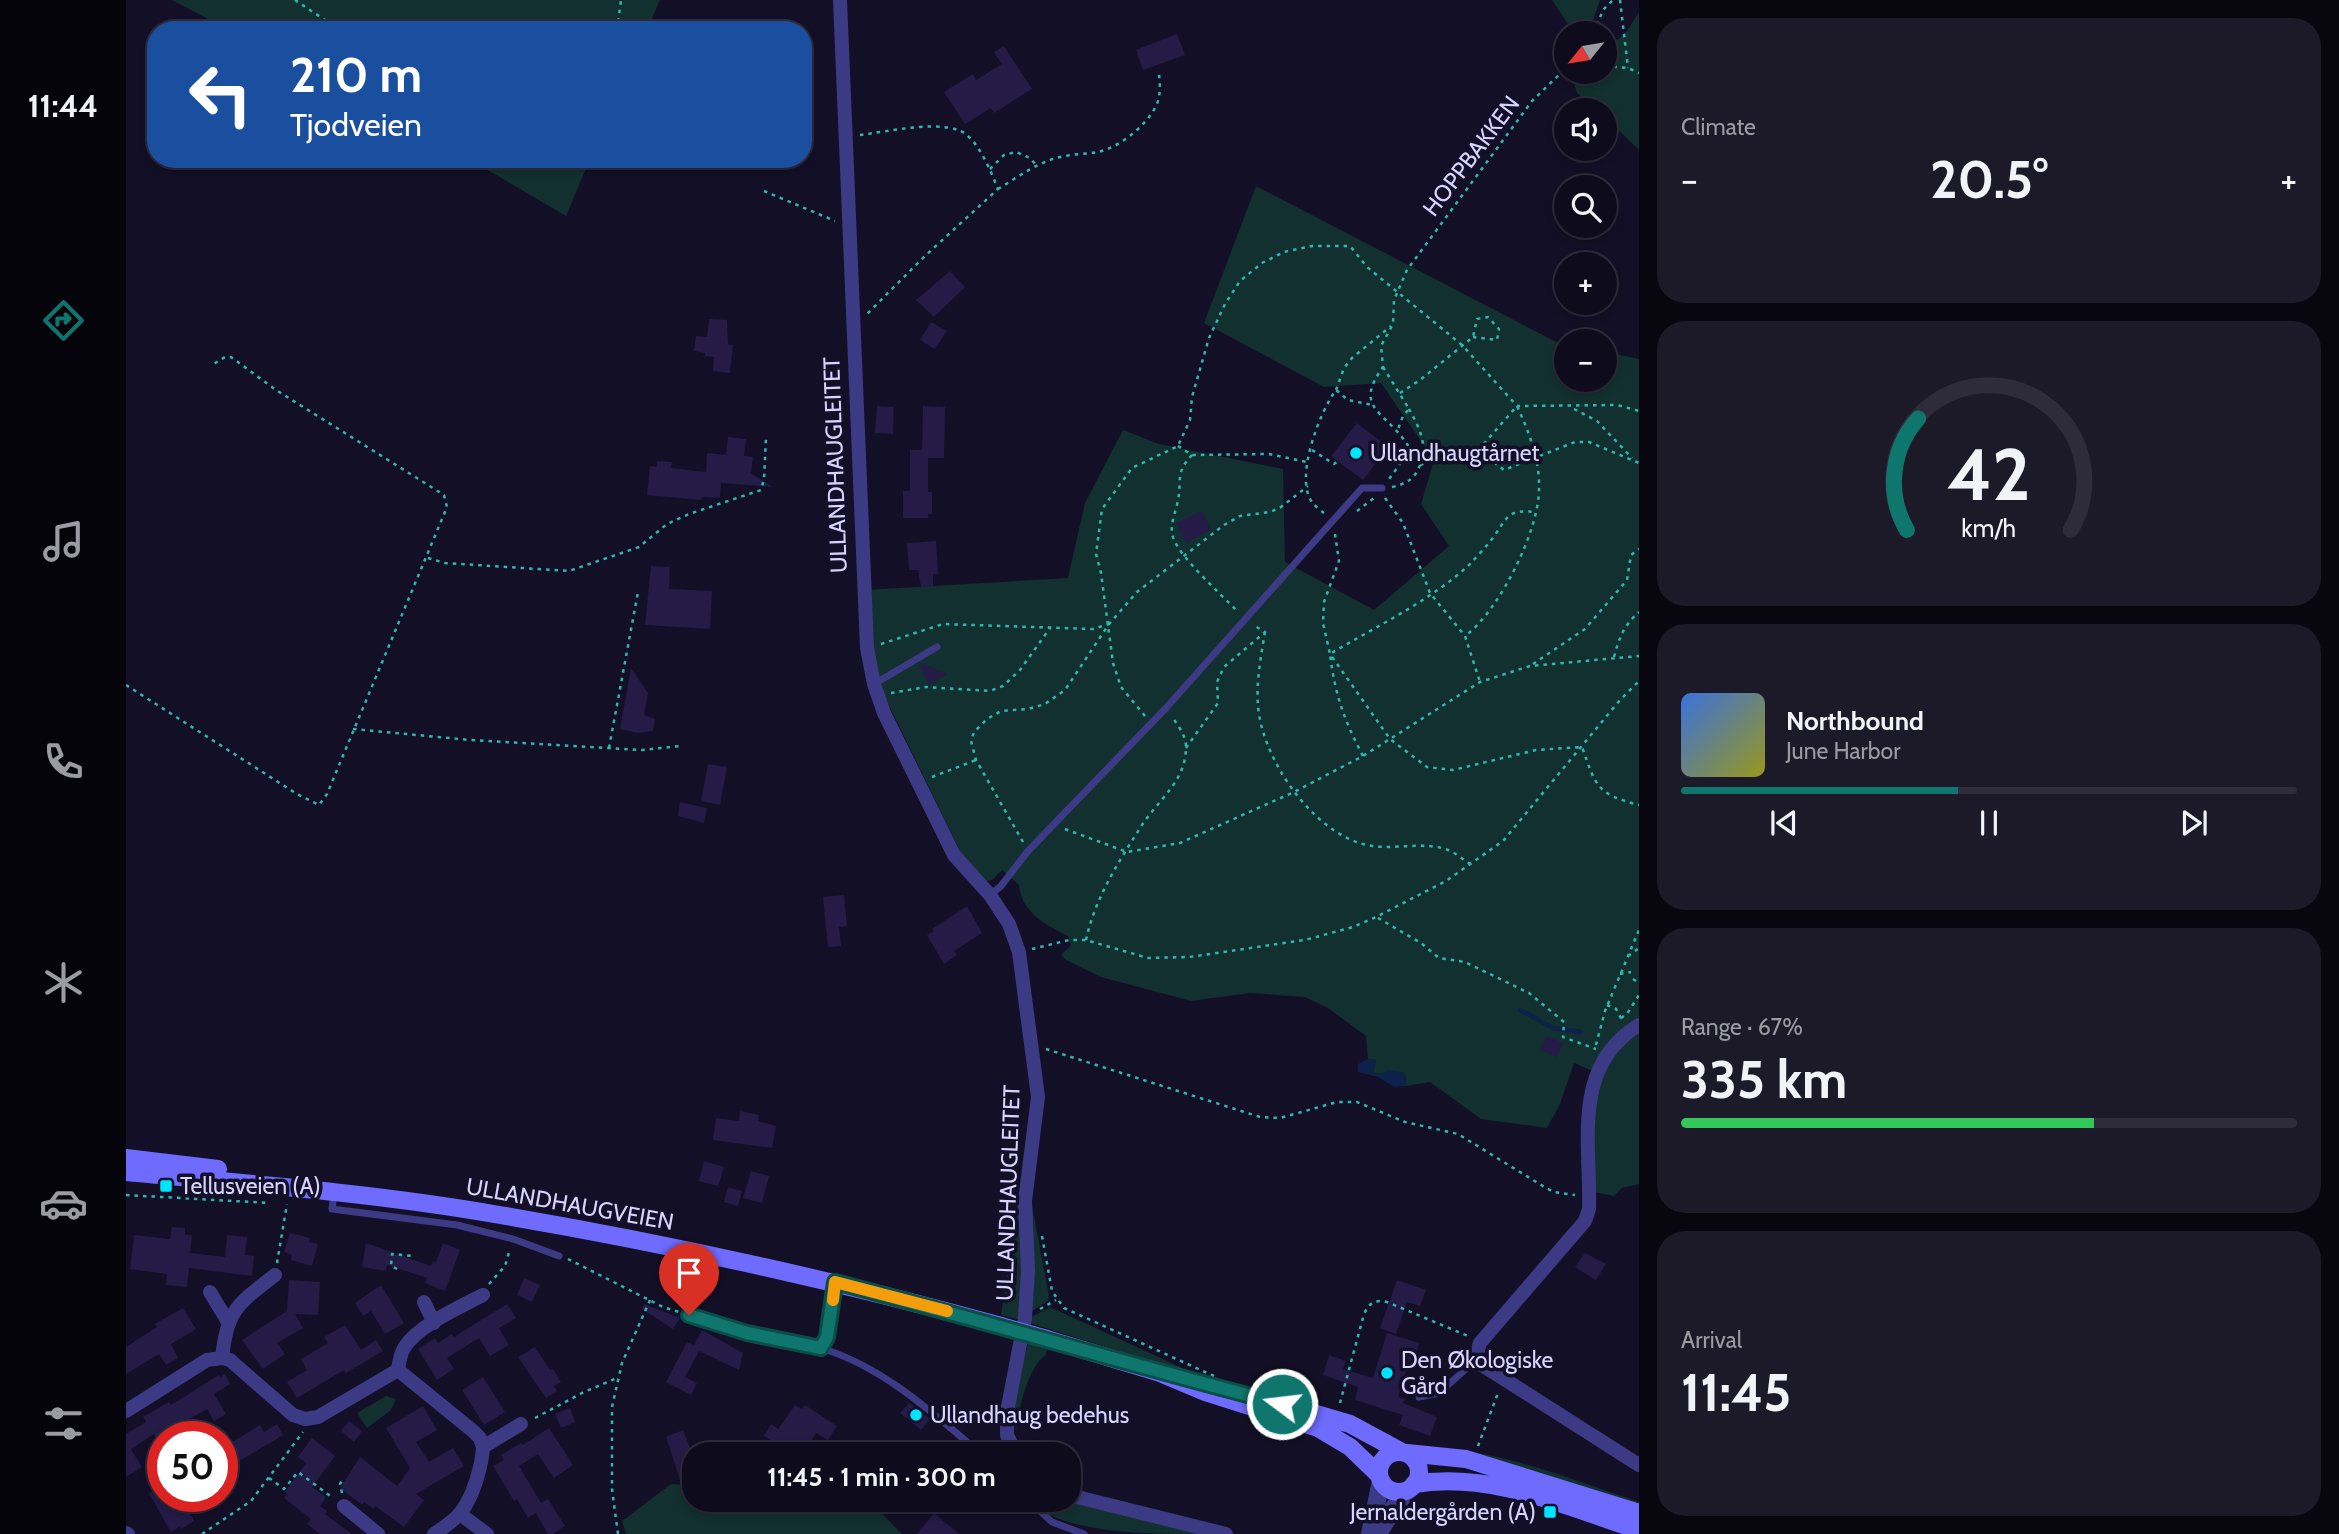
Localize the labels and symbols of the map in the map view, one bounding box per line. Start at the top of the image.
north arrow [1554,21,1617,84]
street label: HOPPBAKKEN [1417,90,1525,222]
street label: ULLANDHAUGLEITET [817,356,853,574]
place label: Ullandhaugtårnet [1370,439,1540,467]
marker: Ullandhaugtårnet [1348,445,1364,461]
street label: ULLANDHAUGLEITET [990,1084,1026,1302]
place label: Tellusveien (A) [180,1172,321,1200]
street label: ULLANDHAUGVEIEN [464,1172,676,1236]
marker: Tellusveien (A) [158,1178,174,1194]
pin [659,1243,719,1315]
place label: Den Økologiske Gård [1401,1346,1553,1400]
marker: Den Økologiske Gård [1379,1365,1395,1381]
position arrow [1245,1367,1319,1441]
place label: Ullandhaug bedehus [930,1401,1129,1429]
marker: Ullandhaug bedehus [908,1407,924,1423]
speed limit sign: 50 [147,1421,238,1512]
place label: Jernaldergården (A) [1349,1498,1536,1526]
marker: Jernaldergården (A) [1542,1504,1558,1520]

